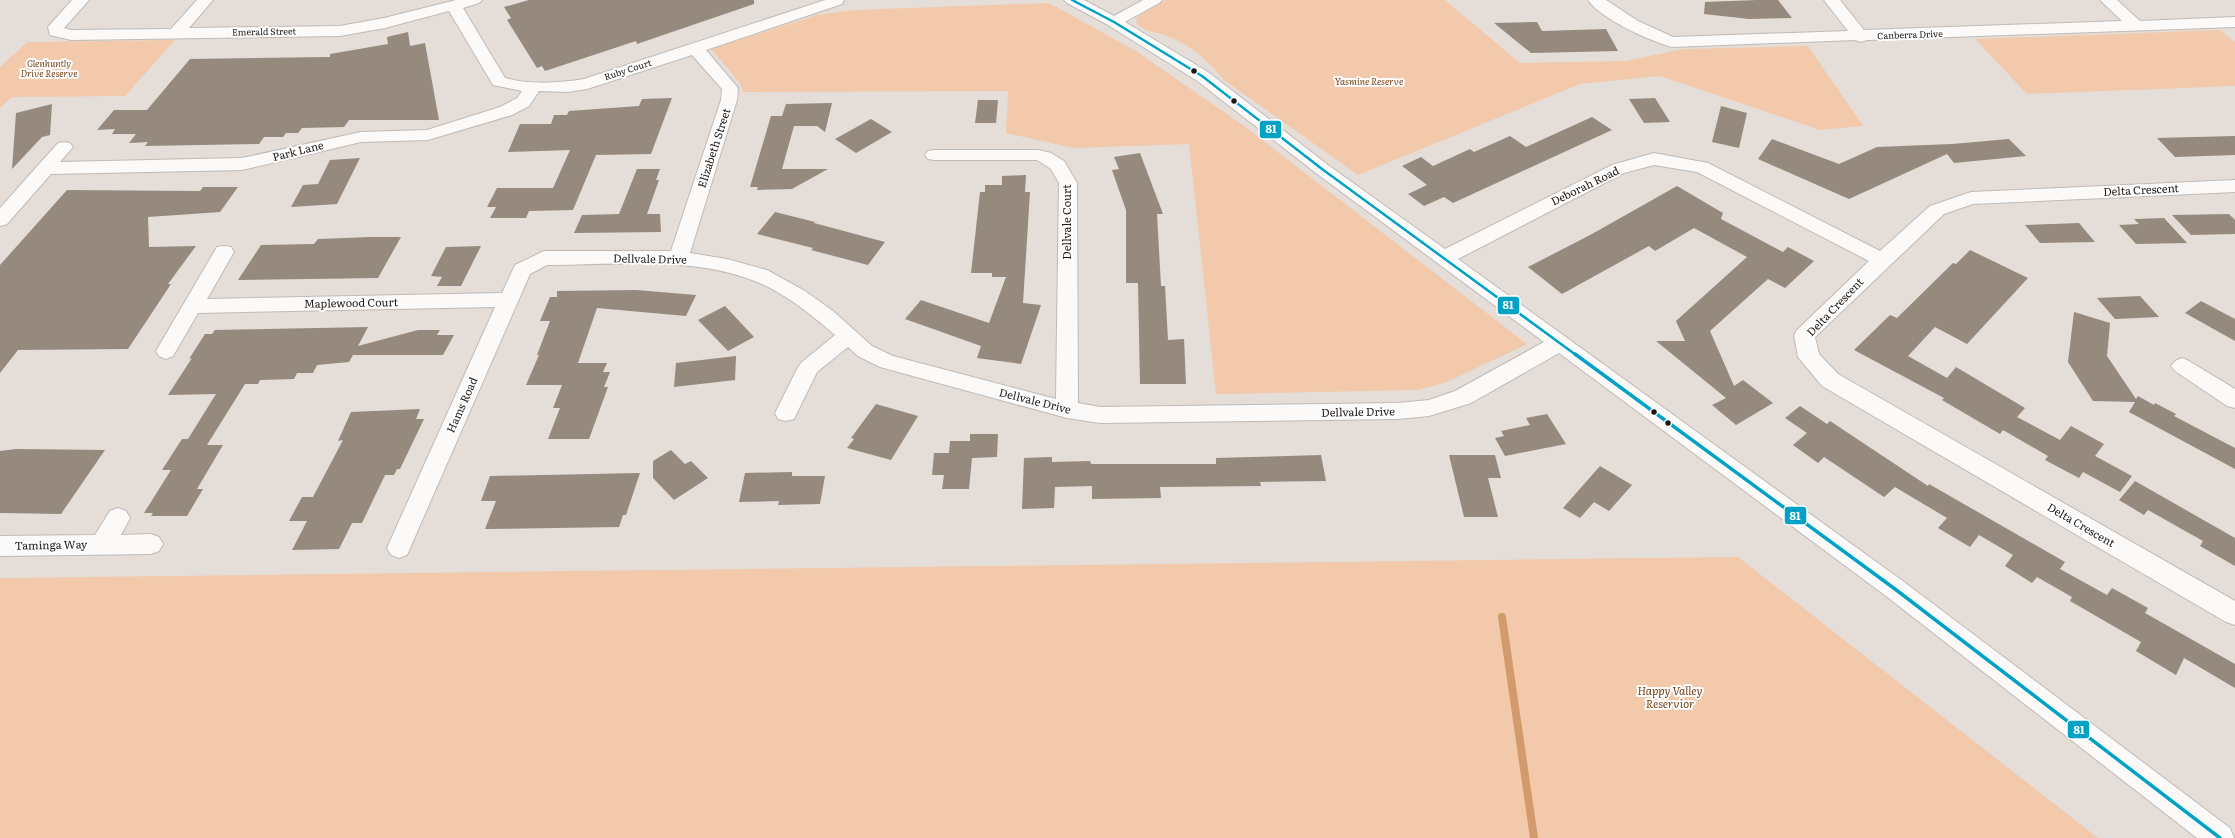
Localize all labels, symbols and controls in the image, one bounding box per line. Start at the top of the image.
street label: Emerald Street [232,23,296,39]
street label: Canberra Drive [1877,26,1943,42]
street label: Ruby Court [602,55,654,83]
park label: Glenhuntly Drive Reserve [21,56,78,80]
unlabelled marker [1189,66,1199,76]
park label: Yasmine Reserve [1335,74,1403,88]
unlabelled marker [1229,96,1239,106]
street label: Elizabeth Street [693,105,734,190]
line badge: 81 [1259,120,1282,139]
text: 81 [1265,120,1277,136]
street label: Park Lane [271,136,325,164]
street label: Deborah Road [1548,162,1622,209]
street label: Delta Crescent [2103,179,2180,199]
street label: Dellvale Court [1058,184,1074,260]
street label: Dellvale Drive [613,249,687,267]
street label: Delta Crescent [1802,273,1867,339]
street label: Maplewood Court [304,293,399,311]
line badge: 81 [1497,296,1520,315]
text: 81 [1502,296,1514,312]
street label: Hams Road [442,374,481,435]
street label: Dellvale Drive [998,383,1073,417]
street label: Dellvale Drive [1321,402,1395,420]
unlabelled marker [1649,407,1659,417]
unlabelled marker [1663,418,1673,428]
street label: Delta Crescent [2045,498,2119,550]
line badge: 81 [1784,506,1807,525]
text: 81 [1789,507,1801,523]
street label: Taminga Way [15,535,88,553]
park label: Happy Valley Reservior [1638,682,1703,711]
line badge: 81 [2067,720,2090,739]
text: 81 [2073,721,2085,737]

